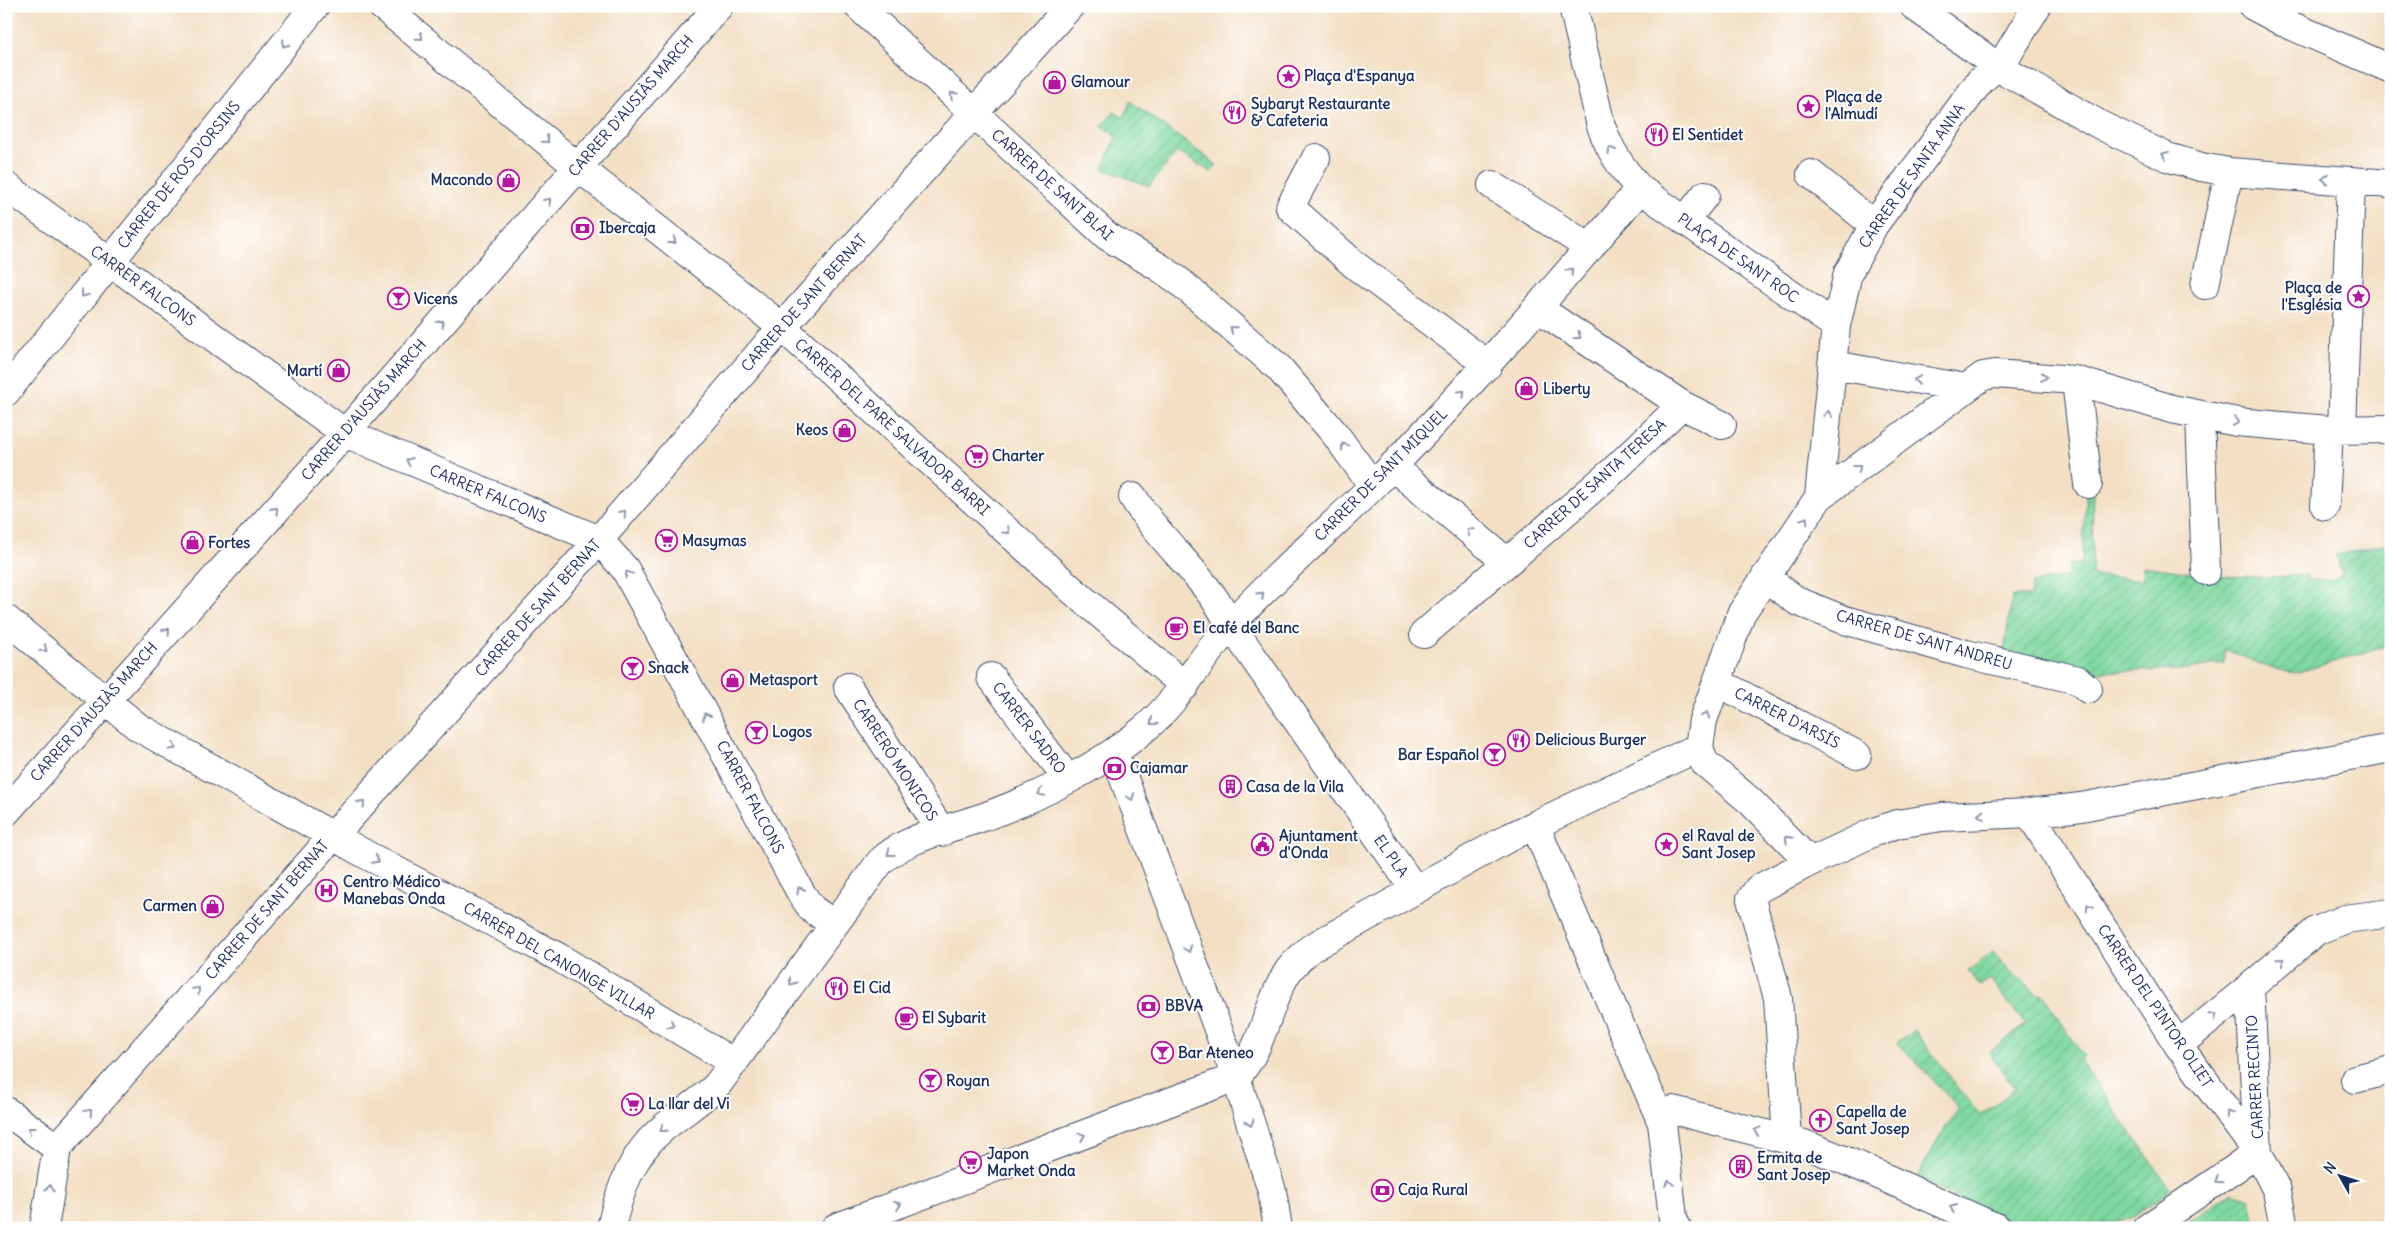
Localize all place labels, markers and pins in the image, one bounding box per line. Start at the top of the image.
place icon: Plaça d'Espanya [1276,64,1300,88]
place label: Plaça d'Espanya [1304,66,1415,86]
shop icon: Glamour [1043,70,1067,94]
place label: Glamour [1071,72,1131,91]
place label: Plaça de l'Almudí [1825,87,1882,123]
place label: Sybaryt Restaurante & Cafeteria [1251,94,1390,130]
place icon: Plaça de l'Almudí [1797,94,1821,118]
restaurant icon: Sybaryt Restaurante & Cafeteria [1223,101,1247,125]
restaurant icon: El Sentidet [1644,123,1668,147]
place label: El Sentidet [1672,125,1744,144]
shop icon: Macondo [497,168,521,192]
place label: Macondo [431,170,494,189]
bank icon: Ibercaja [571,216,595,240]
place label: Ibercaja [599,218,656,237]
place label: Plaça de l'Església [2282,278,2342,315]
place icon: Plaça de l'Església [2346,285,2370,309]
bar icon: Vicens [386,287,410,311]
place label: Vicens [414,289,458,308]
shop icon: Martí [326,359,350,383]
place label: Martí [287,361,323,380]
shop icon: Liberty [1515,377,1539,401]
place label: Liberty [1543,379,1591,399]
shop icon: Keos [832,418,856,442]
place label: Keos [796,420,828,439]
supermarket icon: Charter [964,444,988,468]
place label: Charter [992,446,1045,465]
supermarket icon: Masymas [654,529,678,553]
shop icon: Fortes [180,531,204,555]
place label: Masymas [682,531,747,551]
place label: Fortes [208,533,250,552]
cafe icon: El café del Banc [1165,616,1189,640]
place label: El café del Banc [1193,618,1300,637]
bar icon: Snack [620,656,644,680]
place label: Snack [648,658,689,677]
shop icon: Metasport [721,668,745,692]
place label: Metasport [749,670,819,690]
bar icon: Logos [744,720,768,744]
place label: Logos [772,722,812,742]
restaurant icon: Delicious Burger [1507,728,1531,752]
place label: Delicious Burger [1535,730,1647,750]
bar icon: Bar Español [1483,743,1507,767]
place label: Bar Español [1398,745,1479,765]
bank icon: Cajamar [1102,756,1126,780]
place label: Cajamar [1130,758,1189,777]
building icon: Casa de la Vila [1218,775,1242,799]
place label: Casa de la Vila [1246,777,1344,796]
place label: Ajuntament d'Onda [1279,826,1359,862]
place label: el Raval de Sant Josep [1682,826,1756,863]
public building icon: Ajuntament d'Onda [1251,833,1275,857]
place icon: el Raval de Sant Josep [1654,833,1678,857]
place label: Centro Médico Manebas Onda [343,872,446,908]
hospital icon: Centro Médico Manebas Onda [315,879,339,903]
shop icon: Carmen [201,894,225,918]
place label: Carmen [143,896,197,915]
restaurant icon: El Cid [825,976,849,1000]
place label: El Cid [853,978,891,997]
bank icon: BBVA [1137,994,1161,1018]
place label: BBVA [1165,996,1203,1015]
cafe icon: El Sybarit [894,1006,918,1030]
place label: El Sybarit [922,1008,987,1028]
bar icon: Bar Ateneo [1150,1041,1174,1065]
place label: Bar Ateneo [1178,1043,1254,1062]
bar icon: Royan [918,1069,942,1093]
place label: Royan [946,1071,990,1091]
supermarket icon: La llar del Vi [620,1092,644,1116]
place label: La llar del Vi [648,1094,730,1113]
place label: Capella de Sant Josep [1836,1102,1910,1139]
church icon: Capella de Sant Josep [1808,1109,1832,1133]
place label: Japon Market Onda [987,1144,1076,1180]
place label: Ermita de Sant Josep [1757,1148,1831,1185]
supermarket icon: Japon Market Onda [959,1151,983,1175]
building icon: Ermita de Sant Josep [1729,1155,1753,1179]
bank icon: Caja Rural [1370,1178,1394,1202]
place label: Caja Rural [1398,1180,1468,1199]

